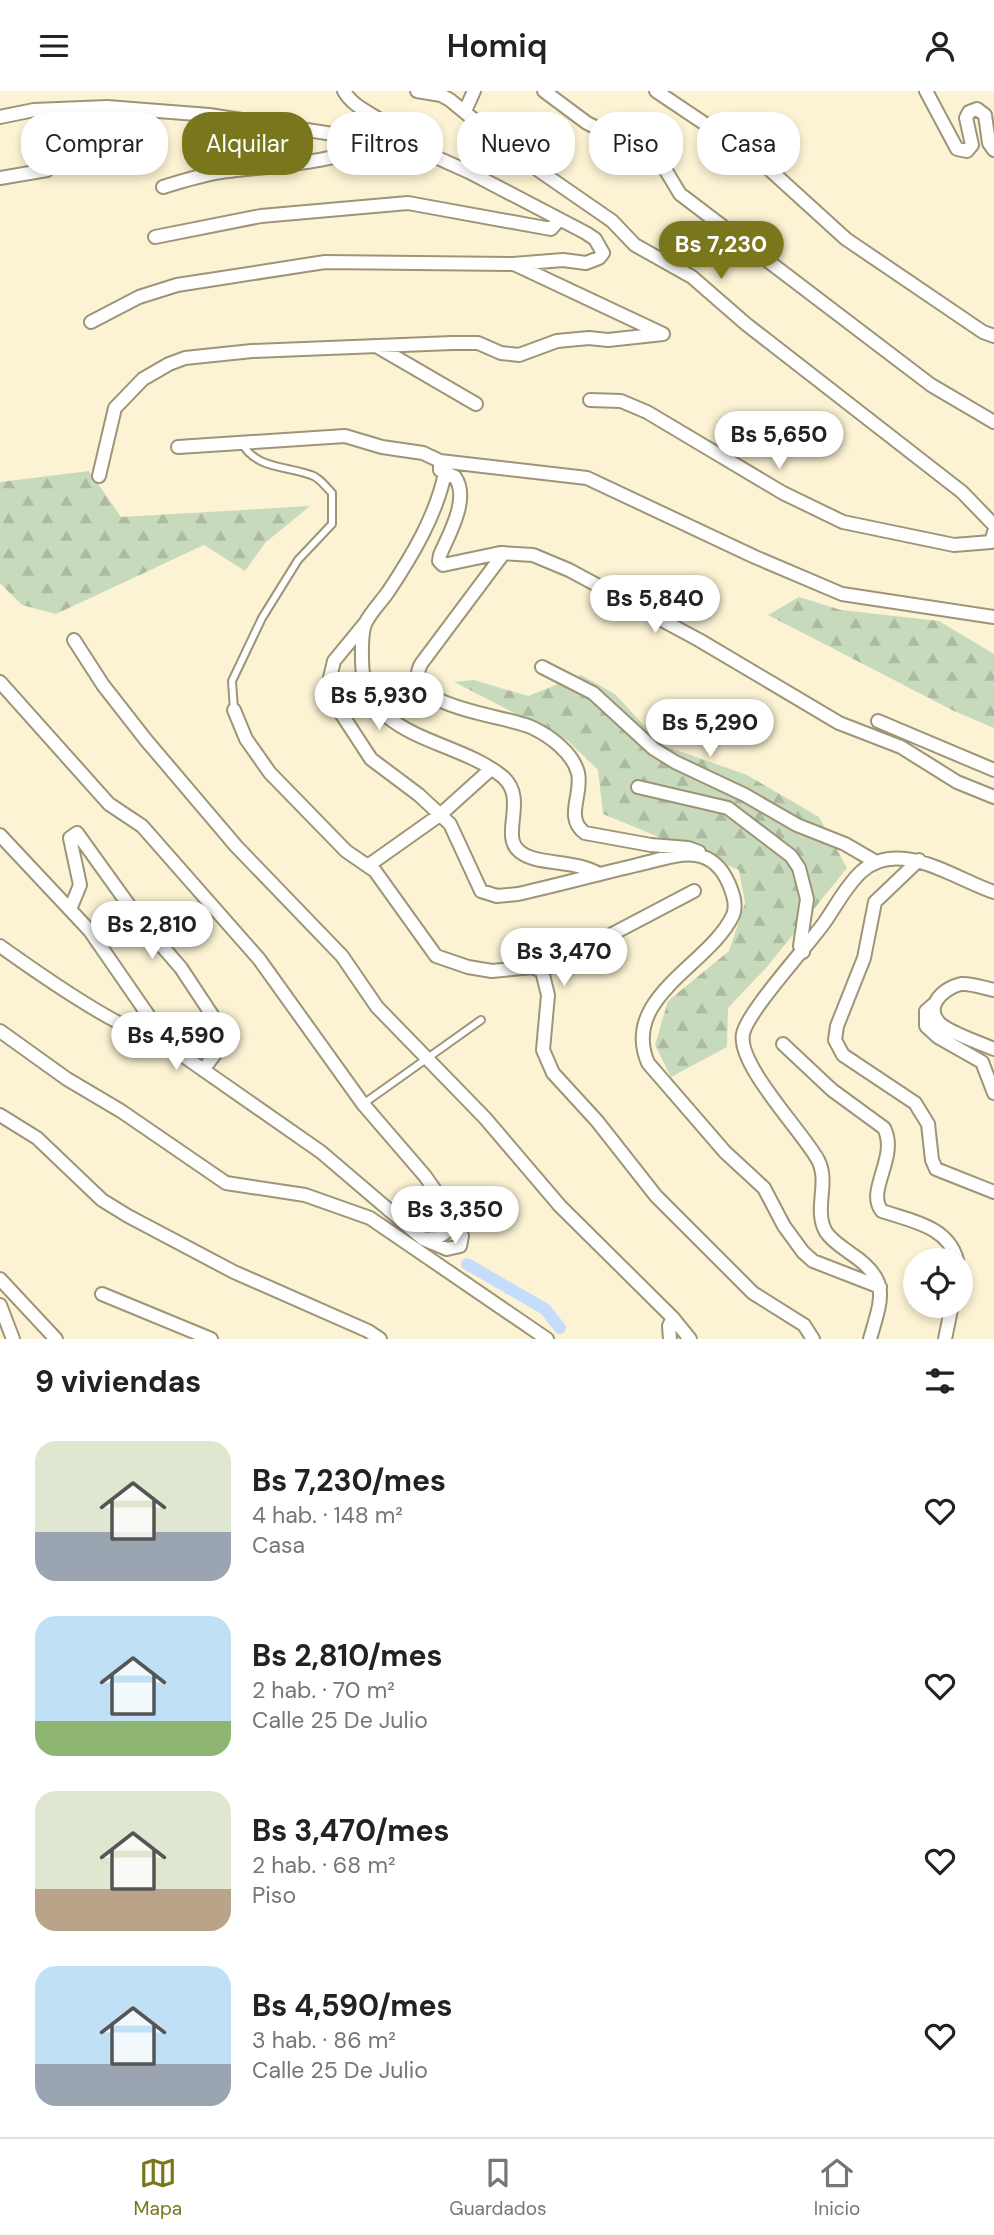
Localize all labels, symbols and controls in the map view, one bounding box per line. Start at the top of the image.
text: Homiq [447,25,547,67]
icon: menu [35,27,73,65]
icon: person [921,27,959,65]
chip: Comprar [21,112,168,175]
chip: Alquilar [182,112,313,175]
chip: Filtros [327,112,443,175]
chip: Nuevo [457,112,575,175]
chip: Piso [589,112,683,175]
chip: Casa [697,112,800,175]
pin: Bs 7,230 [649,221,793,281]
text: Bs 7,230 [675,229,767,259]
pin: Bs 5,650 [707,411,851,471]
text: Bs 5,650 [731,419,827,449]
pin: Bs 5,840 [583,575,727,635]
text: Bs 5,840 [606,583,704,613]
pin: Bs 5,930 [307,673,451,732]
text: Bs 5,930 [331,680,427,710]
pin: Bs 5,290 [638,699,782,759]
text: Bs 5,290 [662,707,758,737]
pin: Bs 2,810 [80,901,224,961]
text: Bs 2,810 [107,909,197,939]
pin: Bs 3,470 [492,929,636,988]
text: Bs 3,470 [516,936,612,966]
pin: Bs 4,590 [104,1013,248,1072]
text: Bs 4,590 [127,1020,225,1050]
pin: Bs 3,350 [383,1187,527,1246]
text: Bs 3,350 [407,1194,503,1224]
map controls [903,1248,973,1318]
button: locate [903,1248,973,1318]
text: 9 viviendas [35,1362,201,1401]
icon: filters [921,1362,959,1400]
text: Bs 7,230/mes [252,1461,446,1500]
icon: home [91,1469,175,1553]
icon: heart [921,1492,959,1530]
text: 4 hab. · 148 m² [252,1500,403,1530]
text: Casa [252,1530,305,1560]
text: Bs 2,810/mes [252,1636,443,1675]
icon: home [91,1644,175,1728]
icon: heart [921,1667,959,1705]
text: 2 hab. · 70 m² [252,1675,395,1705]
text: Calle 25 De Julio [252,1705,428,1735]
text: Bs 3,470/mes [252,1811,449,1850]
icon: home [91,1819,175,1903]
icon: heart [921,1842,959,1880]
text: 2 hab. · 68 m² [252,1850,395,1880]
text: Piso [252,1880,296,1910]
text: Bs 4,590/mes [252,1986,452,2025]
icon: home [91,1994,175,2078]
icon: heart [921,2017,959,2055]
text: 3 hab. · 86 m² [252,2025,396,2055]
text: Calle 25 De Julio [252,2055,428,2085]
tab: Mapa [134,2154,182,2221]
tab: Guardados [449,2154,547,2221]
tab: Inicio [814,2154,860,2221]

